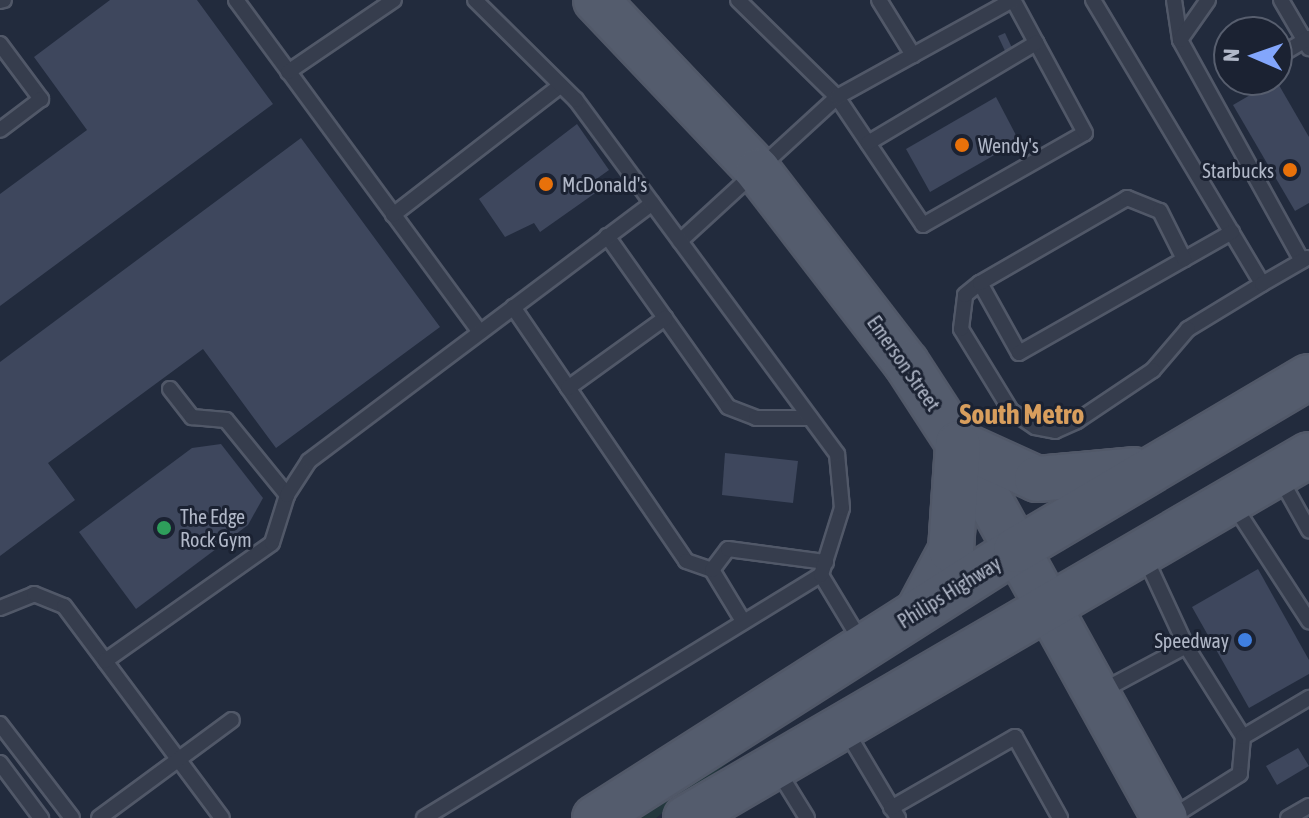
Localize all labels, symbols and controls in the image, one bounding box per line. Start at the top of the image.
north arrow [1213,16,1293,96]
text: N [1218,48,1244,62]
place label: Wendy's [978,133,1039,157]
marker: Wendy's [953,136,971,154]
place label: Starbucks [1202,158,1274,182]
marker: Starbucks [1281,161,1299,179]
place label: McDonald's [562,172,647,196]
marker: McDonald's [537,175,555,193]
street label: Emerson Street [862,311,946,415]
district label: South Metro [960,397,1084,431]
place label: The Edge Rock Gym [180,504,252,551]
marker: The Edge Rock Gym [155,519,173,537]
street label: Philips Highway [893,551,1005,633]
place label: Speedway [1154,628,1229,652]
marker: Speedway [1236,631,1254,649]

